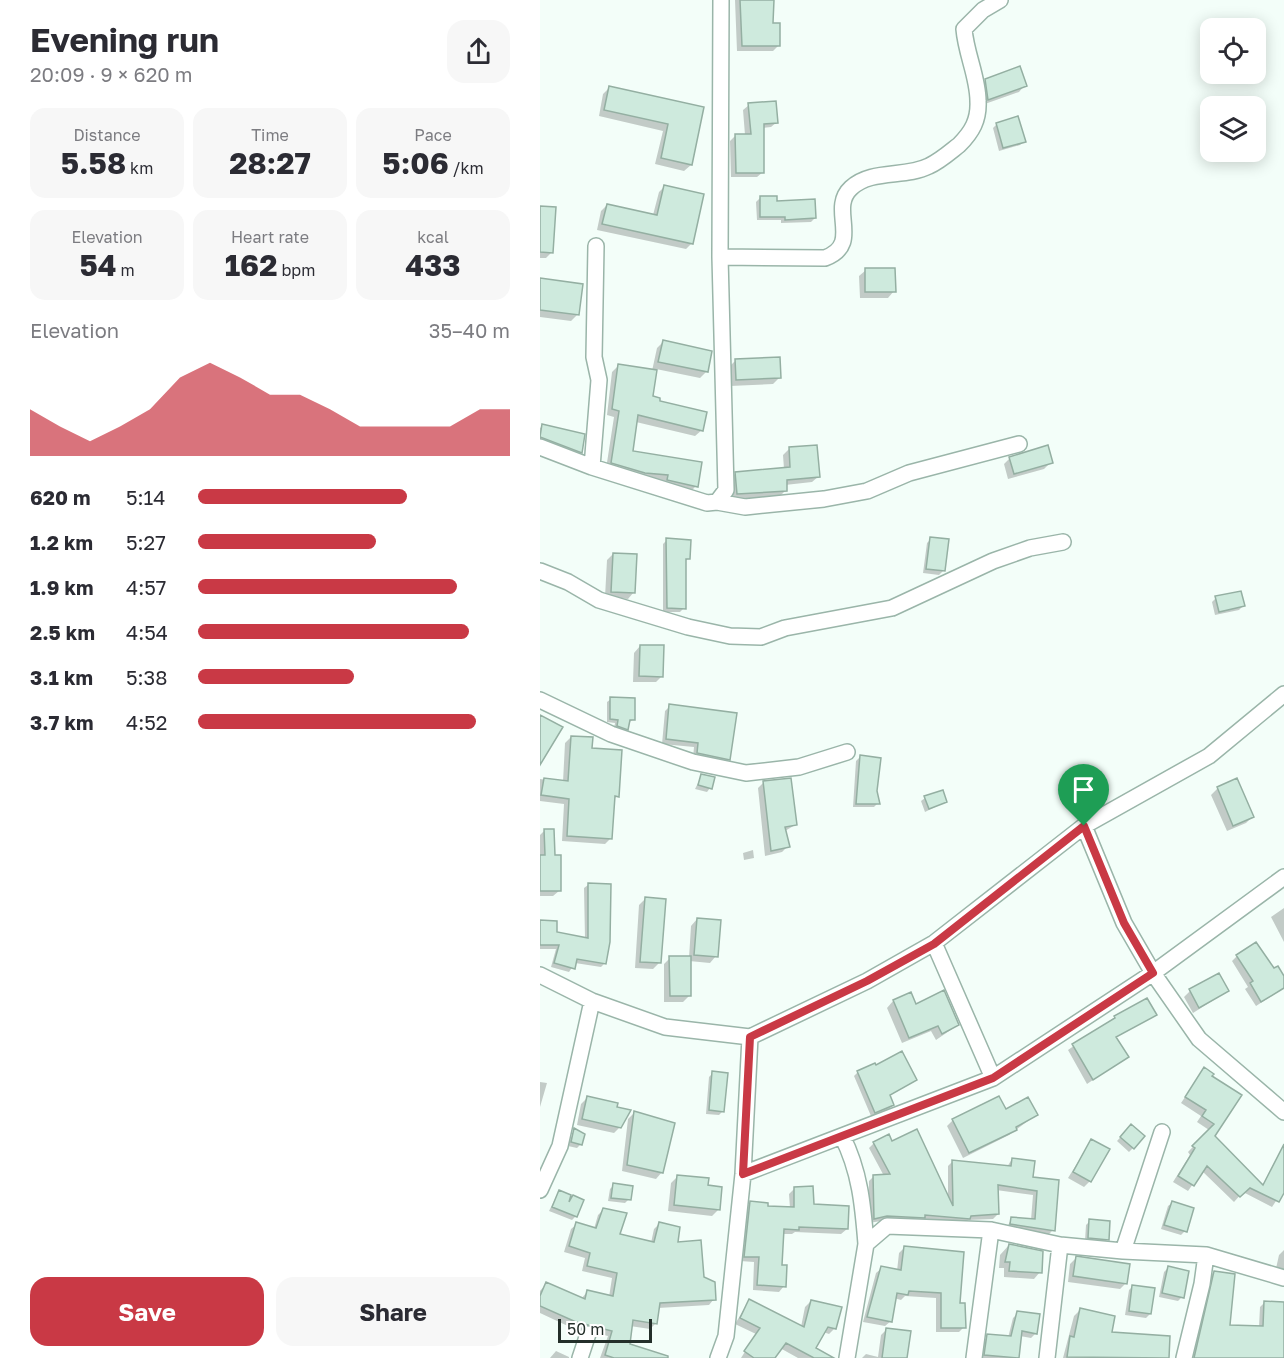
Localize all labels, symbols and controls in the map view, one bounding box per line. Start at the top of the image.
map controls [1200,18,1266,162]
button: locate [1200,18,1266,84]
text: Evening run [30,20,219,59]
button: share [447,20,510,83]
text: 20:09 · 9 × 620 m [30,62,192,86]
button: layers [1200,96,1266,162]
text: Distance [73,125,141,145]
text: Time [251,125,289,145]
text: Pace [414,125,452,145]
text: 5.58 [61,145,126,181]
text: 28:27 [229,145,311,181]
text: 5:06 [382,145,449,181]
text: km [126,158,153,178]
text: /km [449,158,484,178]
text: Elevation [71,227,143,247]
text: Heart rate [231,227,309,247]
text: kcal [417,227,449,247]
text: 54 [79,247,116,283]
text: 162 [225,247,277,283]
text: 433 [405,247,461,283]
text: m [116,260,135,280]
text: bpm [277,260,315,280]
text: Elevation [30,318,119,342]
text: 35–40 m [429,318,510,342]
text: 620 m [30,485,90,509]
text: 5:14 [126,485,166,509]
text: 1.2 km [30,530,93,554]
text: 5:27 [126,530,166,554]
text: 1.9 km [30,575,94,599]
text: 4:57 [126,575,166,599]
text: 2.5 km [30,620,95,644]
text: 4:54 [126,620,168,644]
text: 3.1 km [30,665,93,689]
text: 5:38 [126,665,168,689]
text: 3.7 km [30,710,94,734]
text: 4:52 [126,710,167,734]
pin [1058,764,1109,826]
icon: arrive [1067,773,1100,806]
button: Save [30,1277,264,1346]
button: Share [276,1277,510,1346]
scale bar [558,1316,652,1344]
text: 50 m [567,1319,604,1339]

